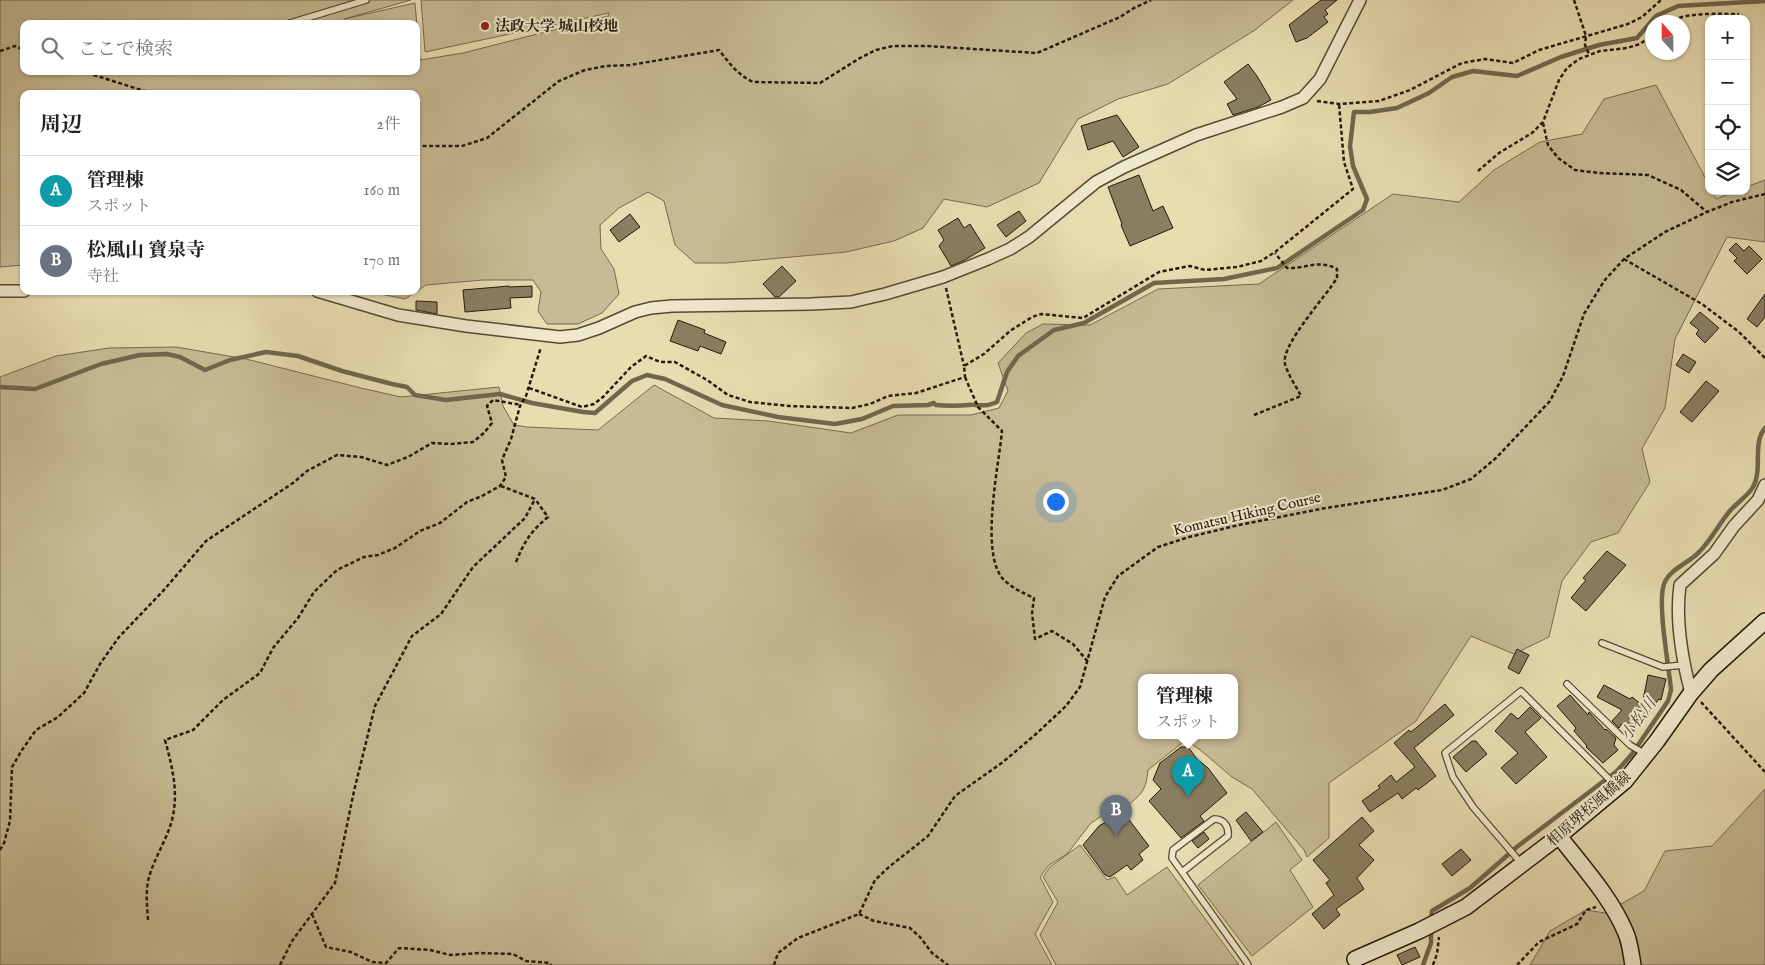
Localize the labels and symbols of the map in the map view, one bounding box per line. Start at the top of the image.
north arrow [1645,15,1690,60]
place label: 法政大学 城山校地 [495,17,618,36]
marker: 法政大学 城山校地 [479,20,491,32]
street label: Komatsu Hiking Course [1171,488,1323,540]
your location [1043,489,1069,515]
water label: 小松川 [1617,693,1662,745]
pin: A [1172,756,1204,797]
street label: 相原堺松風橋線 [1543,767,1635,851]
pin: B [1100,795,1132,836]

